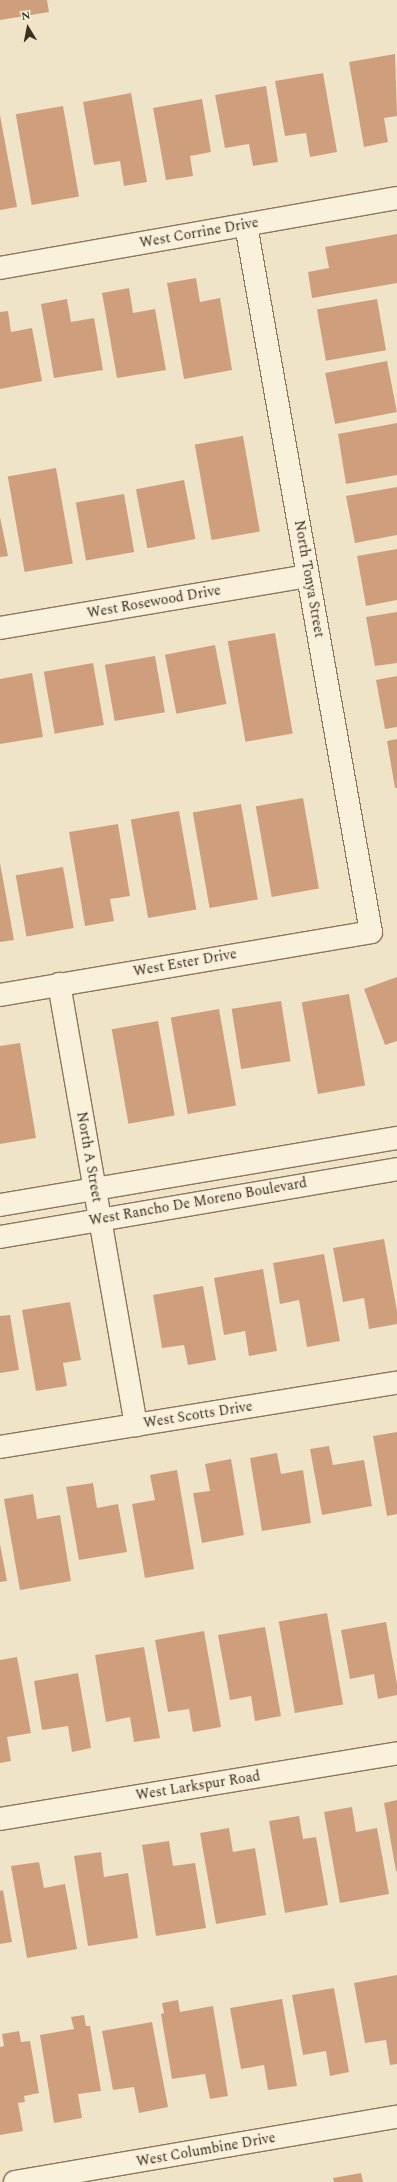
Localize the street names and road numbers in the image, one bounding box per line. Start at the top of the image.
street label: West Corrine Drive [138,214,260,252]
street label: North Tonya Street [290,519,328,639]
street label: West Rosewood Drive [86,582,222,622]
street label: West Ester Drive [132,946,238,980]
street label: North A Street [73,1110,105,1204]
street label: West Rancho De Moreno Boulevard [88,1175,308,1229]
street label: West Scotts Drive [142,1398,254,1432]
street label: West Larkspur Road [135,1768,261,1804]
street label: West Columbine Drive [135,2129,277,2171]

